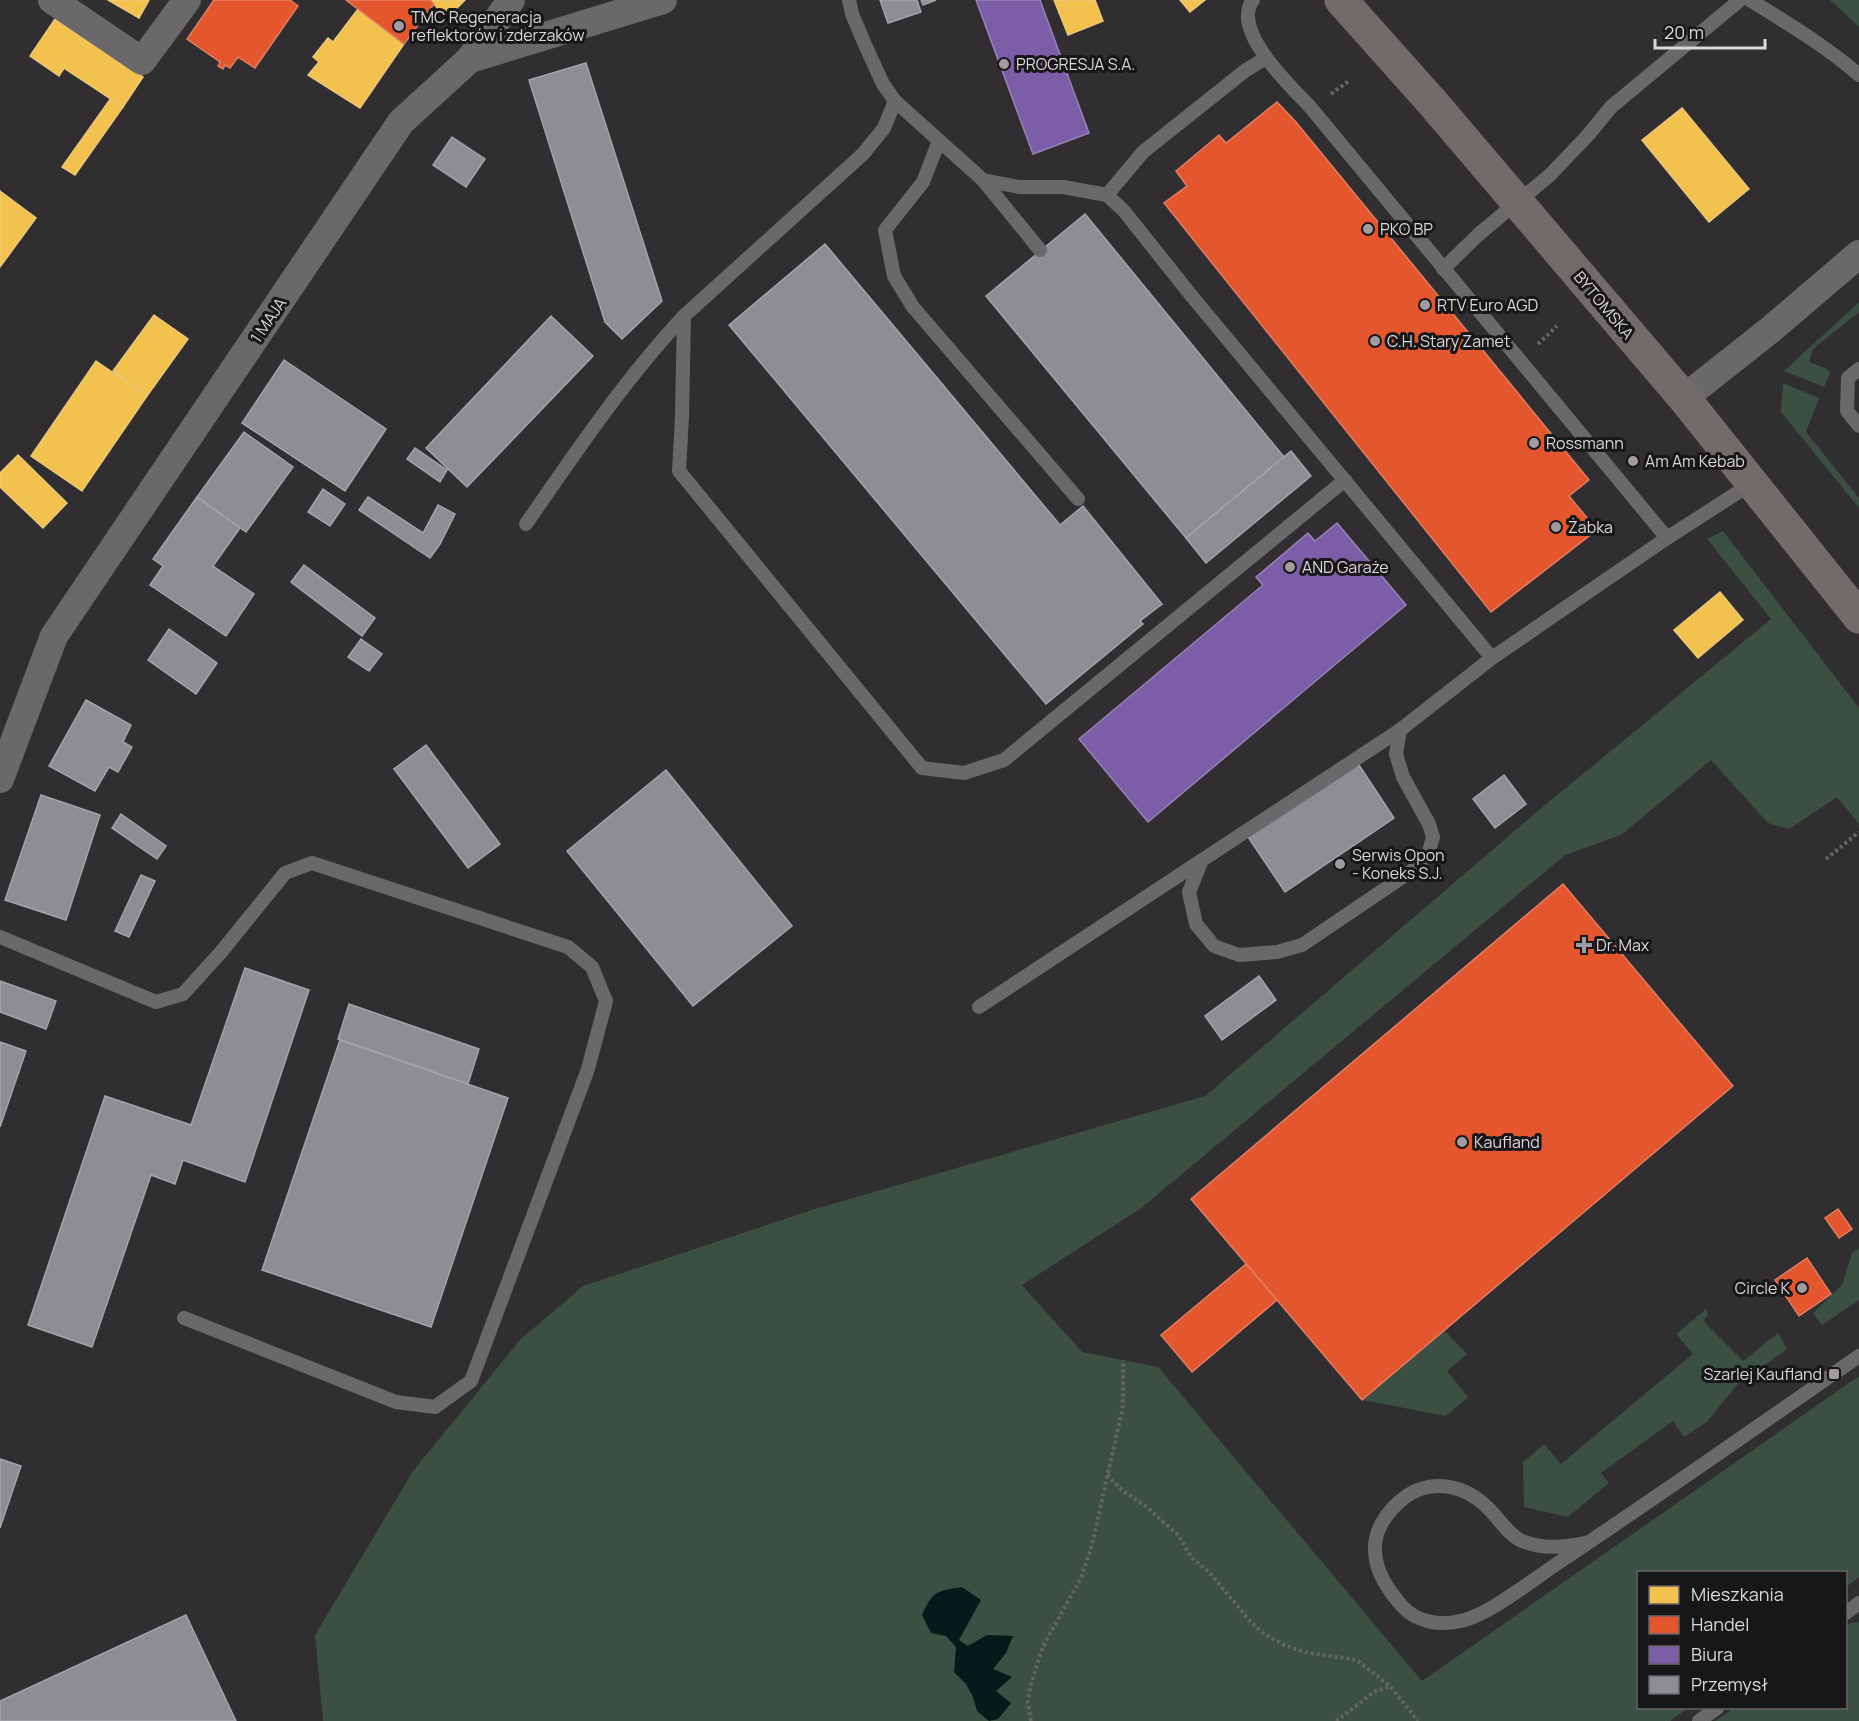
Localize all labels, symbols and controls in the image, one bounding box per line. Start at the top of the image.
place label: TMC Regeneracja reflektorów i zderzaków [411,6,584,46]
scale bar [1655,12,1764,50]
marker: TMC Regeneracja reflektorów i zderzaków [392,19,406,33]
text: 20 m [1664,20,1704,44]
place label: PROGRESJA S.A. [1016,53,1135,75]
marker: PROGRESJA S.A. [997,57,1011,71]
place label: PKO BP [1380,218,1433,240]
marker: PKO BP [1361,222,1375,236]
street label: BYTOMSKA [1569,266,1639,344]
street label: 1 MAJA [245,293,291,347]
place label: RTV Euro AGD [1437,294,1538,316]
marker: RTV Euro AGD [1418,298,1432,312]
place label: C.H. Stary Zamet [1387,330,1510,352]
marker: C.H. Stary Zamet [1368,334,1382,348]
place label: Rossmann [1546,432,1624,454]
marker: Rossmann [1527,436,1541,450]
place label: Am Am Kebab [1645,450,1745,472]
marker: Am Am Kebab [1626,454,1640,468]
place label: Żabka [1568,516,1613,538]
marker: Żabka [1549,520,1563,534]
place label: AND Garaże [1302,556,1389,578]
marker: AND Garaże [1283,560,1297,574]
place label: Serwis Opon - Koneks S.J. [1352,844,1445,884]
marker: Serwis Opon - Koneks S.J. [1333,857,1347,871]
place label: Dr. Max [1596,934,1650,956]
marker: Dr. Max [1577,938,1591,952]
place label: Kaufland [1474,1131,1540,1153]
marker: Kaufland [1455,1135,1469,1149]
place label: Circle K [1735,1277,1790,1299]
marker: Circle K [1795,1281,1809,1295]
place label: Szarlej Kaufland [1703,1363,1822,1385]
marker: Szarlej Kaufland [1827,1367,1841,1381]
legend [1637,1571,1847,1709]
text: Mieszkania [1691,1582,1784,1606]
text: Handel [1691,1612,1749,1636]
text: Biura [1691,1642,1733,1666]
text: Przemysł [1691,1672,1768,1696]

